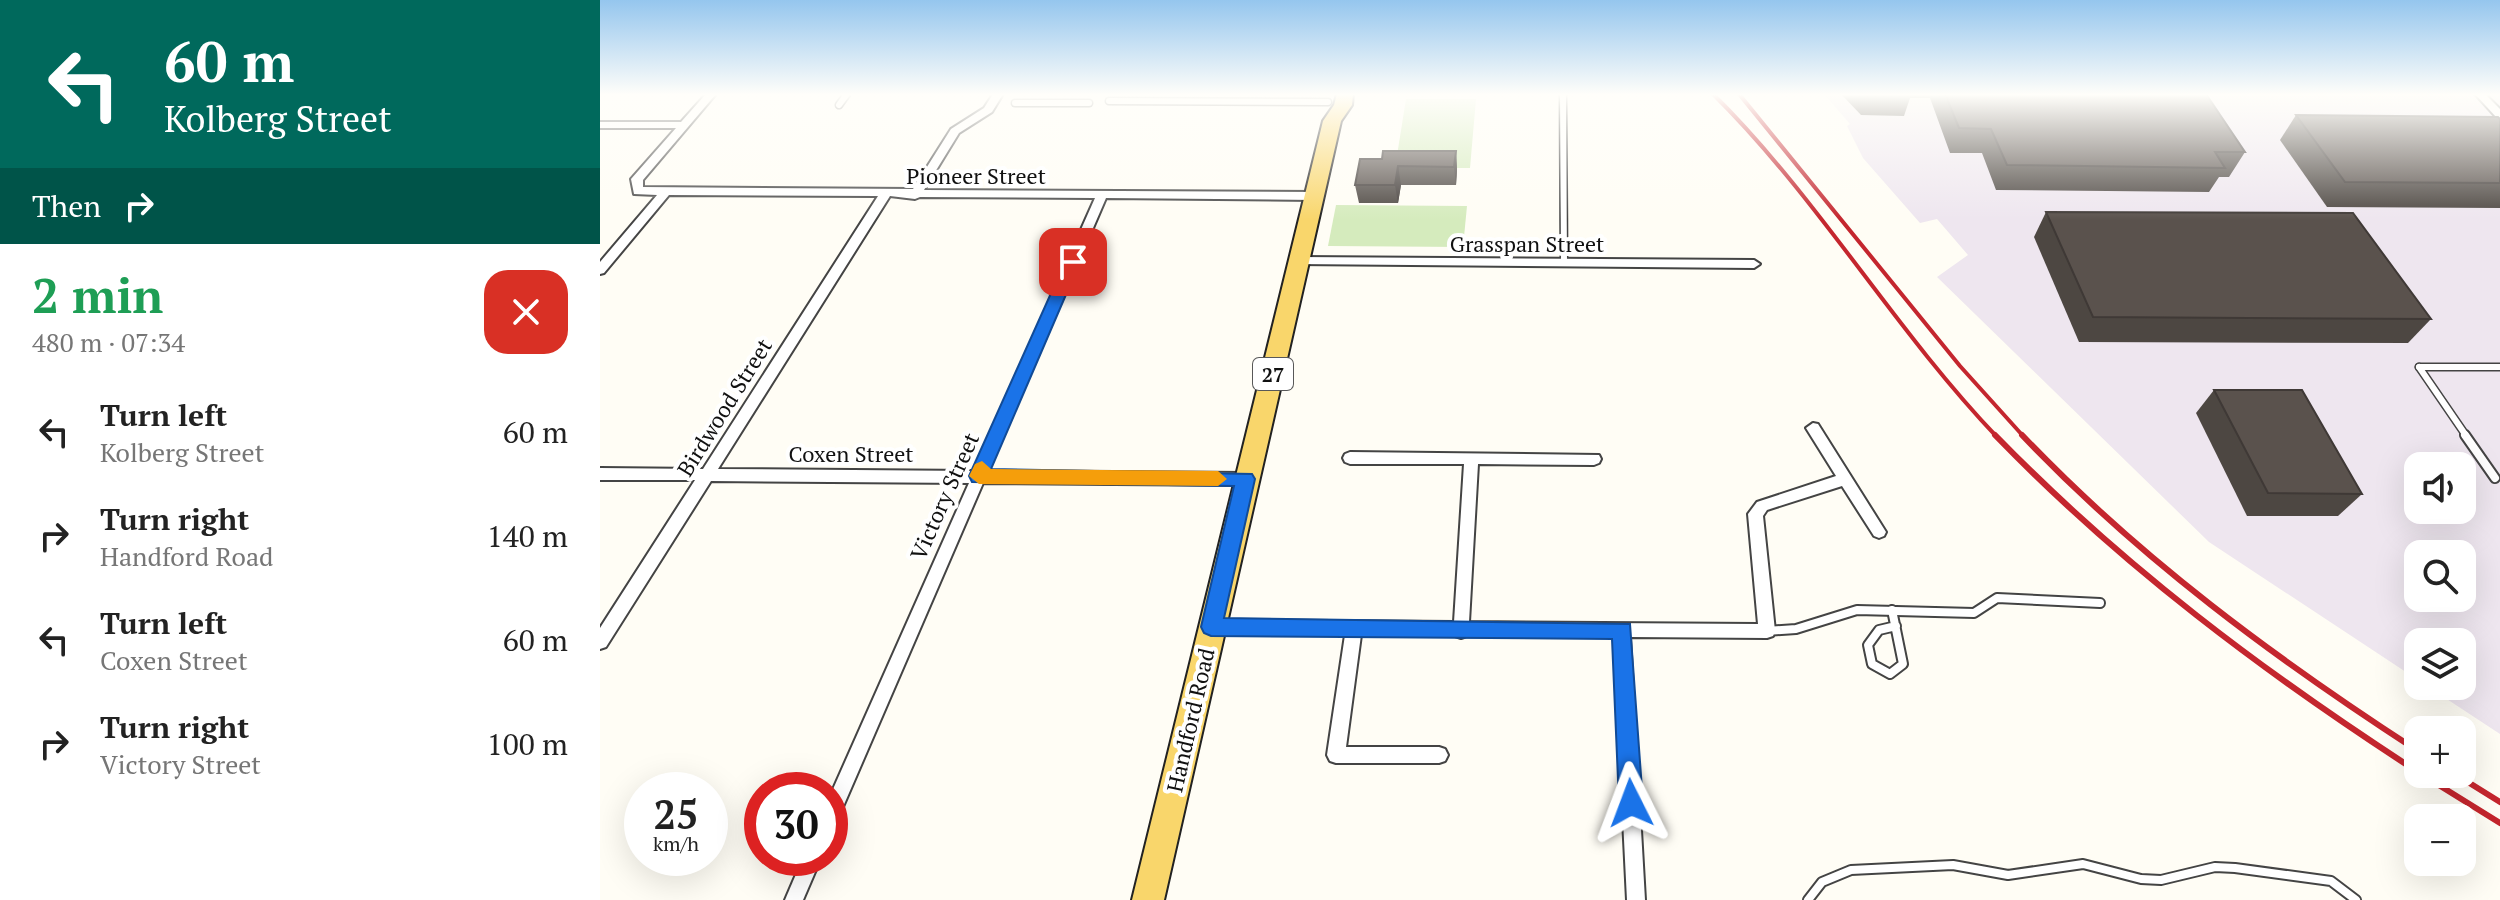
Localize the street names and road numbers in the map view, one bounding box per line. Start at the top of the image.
street label: Pioneer Street [906,161,1046,190]
street label: Grasspan Street [1450,229,1604,258]
street label: Birdwood Street [670,333,778,481]
road number: 27 [1253,358,1293,390]
street label: Victory Street [903,428,985,564]
street label: Coxen Street [789,439,913,468]
street label: Handford Road [1159,645,1221,795]

